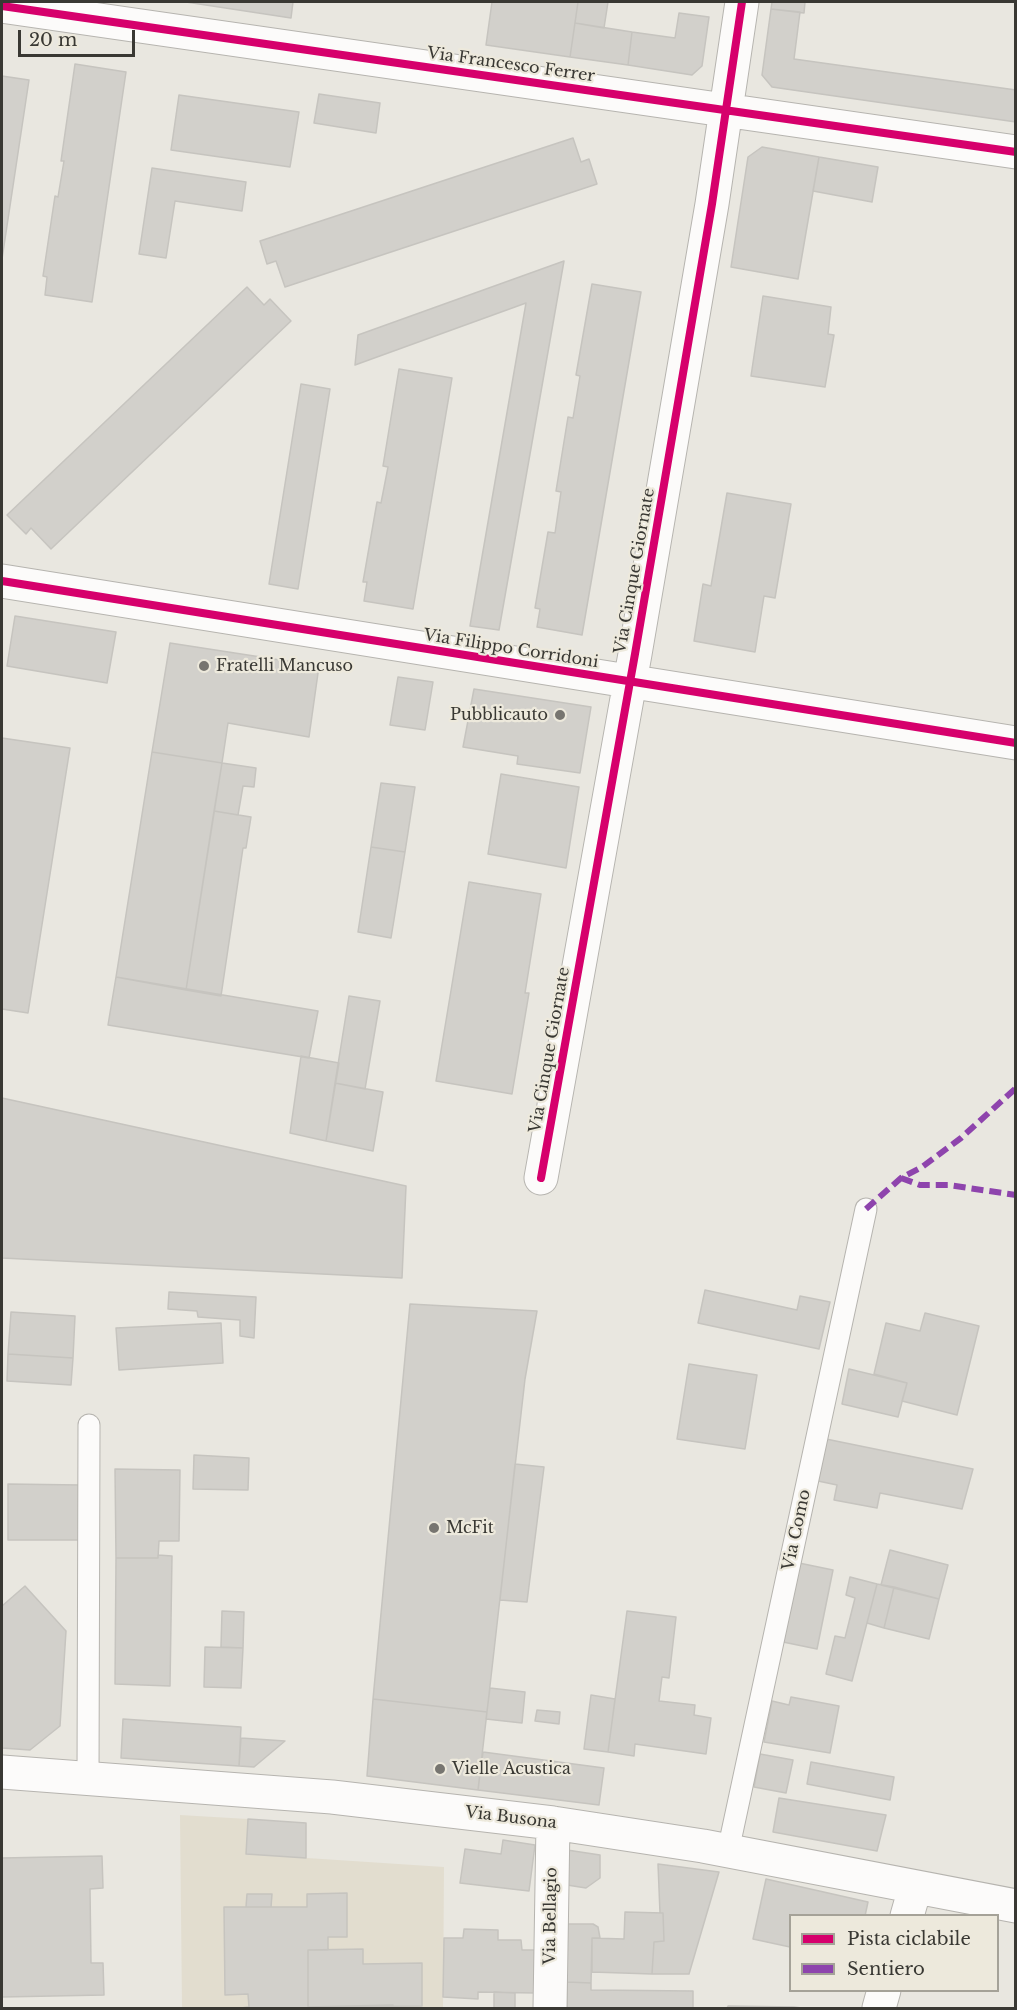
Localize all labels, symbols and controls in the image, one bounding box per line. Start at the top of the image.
scale bar [21,18,138,56]
text: 20 m [29,29,77,51]
street label: Via Francesco Ferrer [426,44,596,86]
street label: Via Cinque Giornate [611,487,659,655]
street label: Via Filippo Corridoni [422,626,600,672]
place label: Fratelli Mancuso [216,656,353,676]
marker: Fratelli Mancuso [197,659,211,673]
place label: Pubblicauto [450,705,548,725]
marker: Pubblicauto [553,708,567,722]
street label: Via Cinque Giornate [526,966,574,1134]
street label: Via Como [779,1488,815,1572]
place label: McFit [446,1518,494,1538]
marker: McFit [427,1521,441,1535]
place label: Vielle Acustica [452,1759,571,1779]
marker: Vielle Acustica [433,1762,447,1776]
street label: Via Busona [464,1803,558,1833]
street label: Via Bellagio [541,1867,561,1965]
legend [789,1914,999,1992]
text: Pista ciclabile [847,1928,971,1950]
text: Sentiero [847,1958,925,1980]

